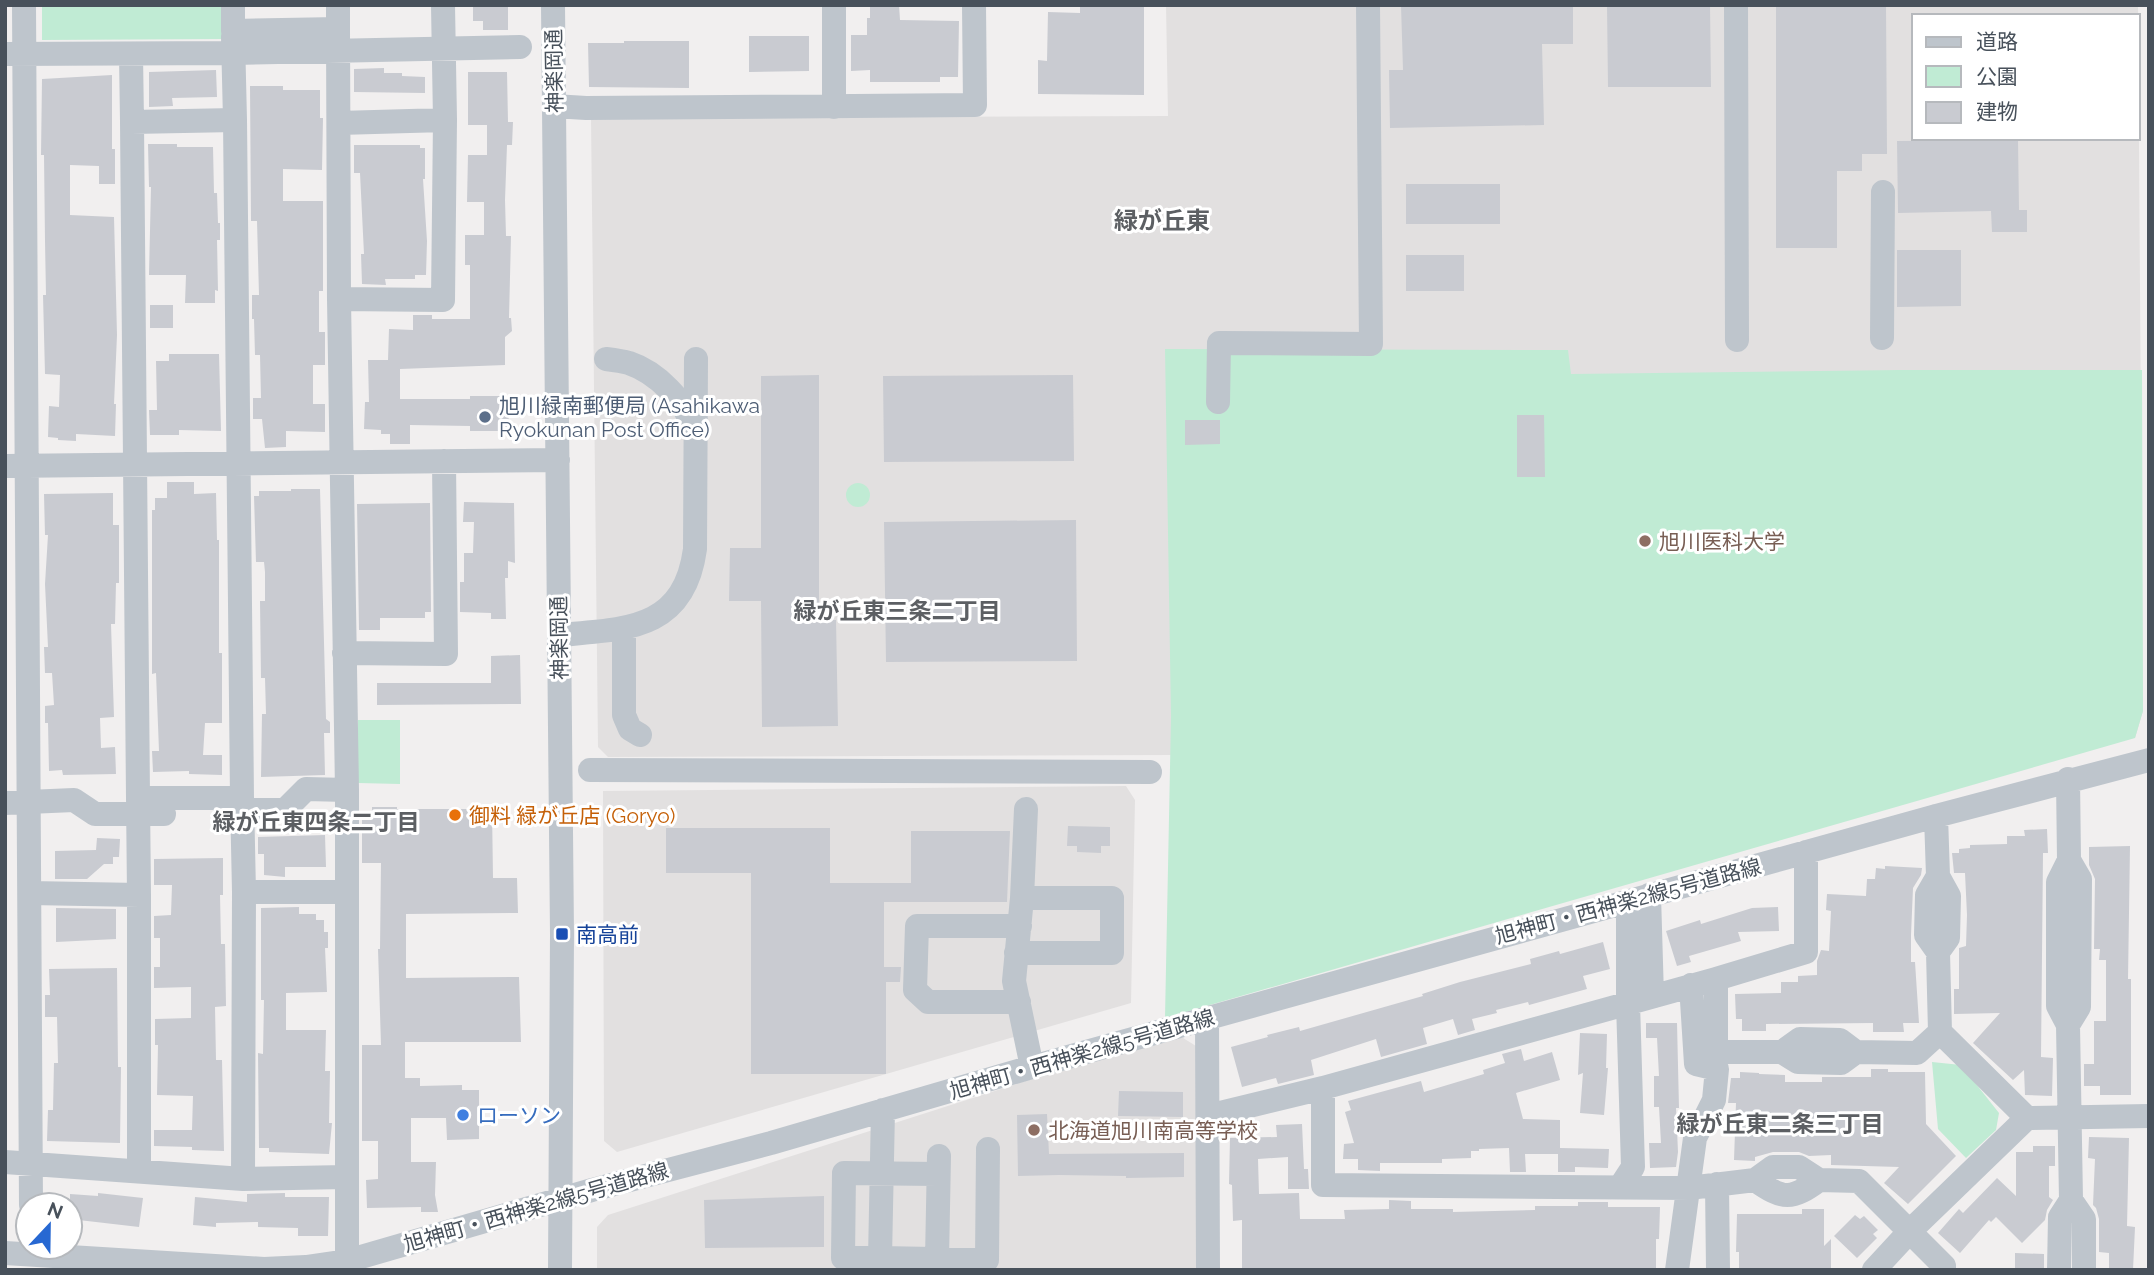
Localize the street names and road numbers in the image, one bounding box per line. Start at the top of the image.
street label: 神楽岡通 [541,29,567,113]
street label: 神楽岡通 [546,596,572,680]
street label: 旭神町・西神楽2線5号道路線 [1492,853,1764,949]
street label: 旭神町・西神楽2線5号道路線 [947,1004,1217,1104]
street label: 旭神町・西神楽2線5号道路線 [401,1157,671,1257]

